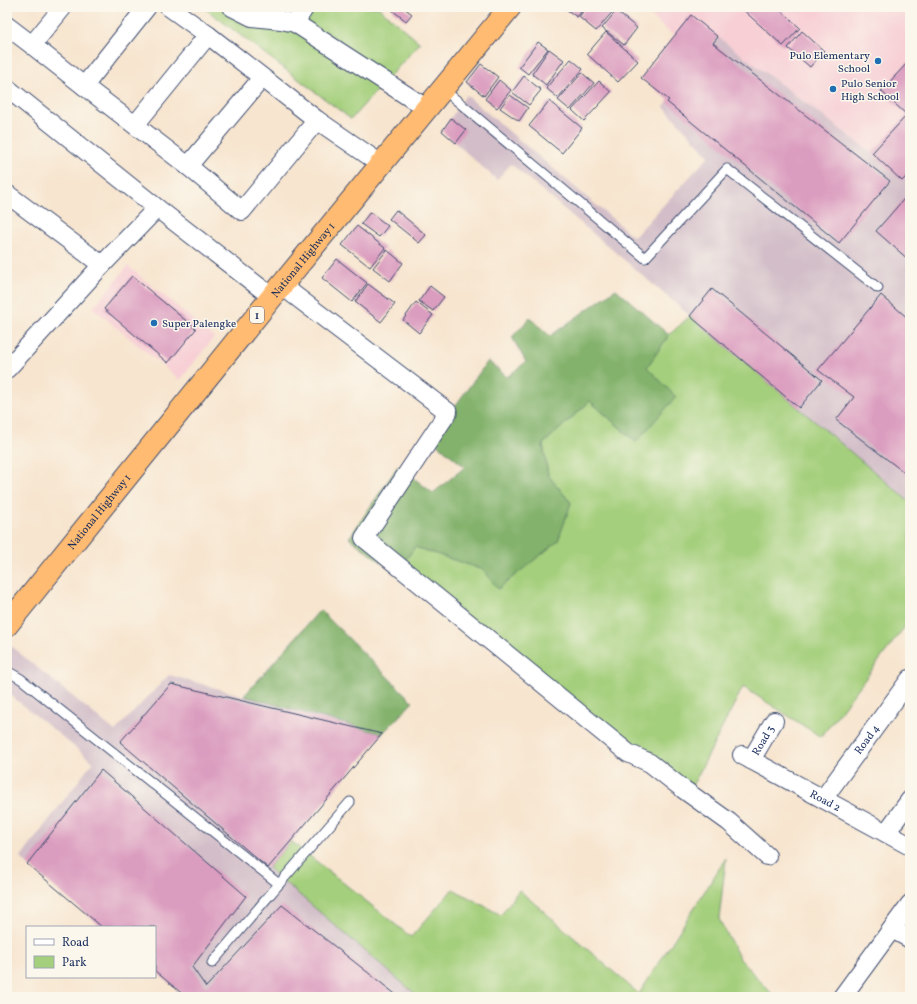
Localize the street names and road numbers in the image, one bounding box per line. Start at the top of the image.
street label: National Highway 1 [268,220,339,301]
road number: 1 [250,307,264,323]
street label: National Highway 1 [65,471,135,553]
street label: Road 4 [852,722,884,758]
street label: Road 3 [749,723,779,759]
street label: Road 2 [807,787,843,816]

